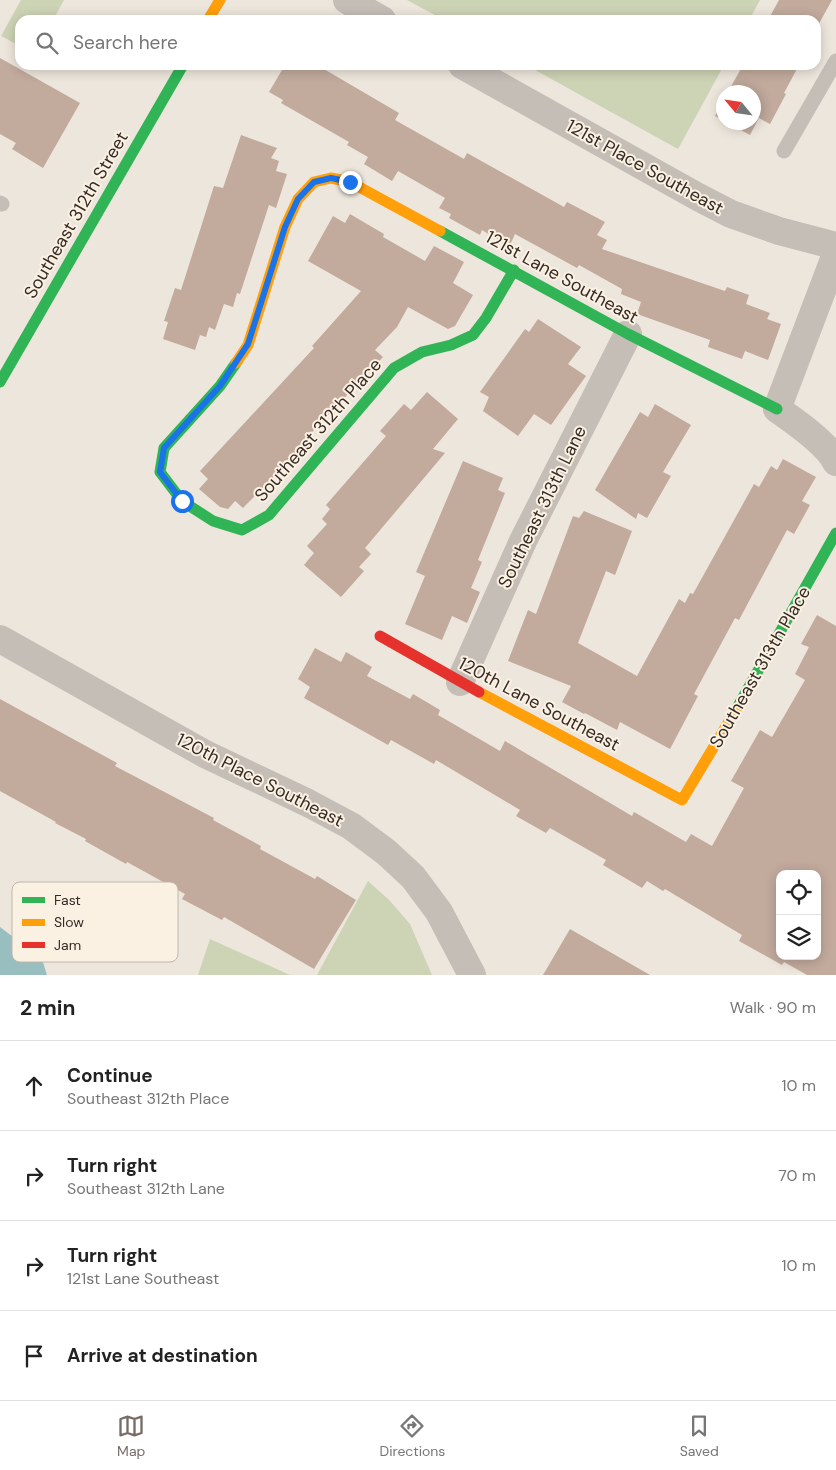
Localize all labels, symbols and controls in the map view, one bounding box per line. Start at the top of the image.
search box [15,15,821,70]
icon: search [33,29,61,57]
text: Search here [73,30,178,55]
north arrow [716,85,761,130]
street label: 121st Place Southeast [562,114,728,220]
street label: Southeast 312th Street [18,127,134,303]
route end [339,171,362,194]
street label: 121st Lane Southeast [481,225,643,329]
street label: Southeast 312th Place [249,353,387,507]
street label: Southeast 313th Lane [492,422,592,592]
route start [171,490,194,513]
street label: Southeast 313th Place [704,582,816,752]
street label: 120th Lane Southeast [454,651,624,757]
street label: 120th Place Southeast [172,727,348,833]
map controls [776,870,821,960]
button: locate [776,870,821,915]
legend [12,882,178,962]
text: Fast [54,891,81,909]
text: Slow [54,913,84,931]
button: layers [776,915,821,960]
text: Jam [54,936,81,954]
text: 2 min [20,994,76,1022]
text: Walk · 90 m [730,997,816,1018]
text: Continue [67,1063,153,1088]
icon: ahead [20,1072,48,1100]
text: 10 m [782,1075,816,1096]
text: Southeast 312th Place [67,1088,229,1109]
text: Turn right [67,1153,157,1178]
icon: right [20,1162,48,1190]
text: 70 m [778,1165,816,1186]
text: Southeast 312th Lane [67,1178,225,1199]
text: Turn right [67,1243,157,1268]
icon: right [20,1252,48,1280]
text: 10 m [782,1255,816,1276]
text: 121st Lane Southeast [67,1268,219,1289]
icon: arrive [20,1342,48,1370]
text: Arrive at destination [67,1343,258,1368]
tab: Map [117,1412,145,1460]
tab: Directions [380,1412,445,1460]
tab: Saved [680,1412,719,1460]

